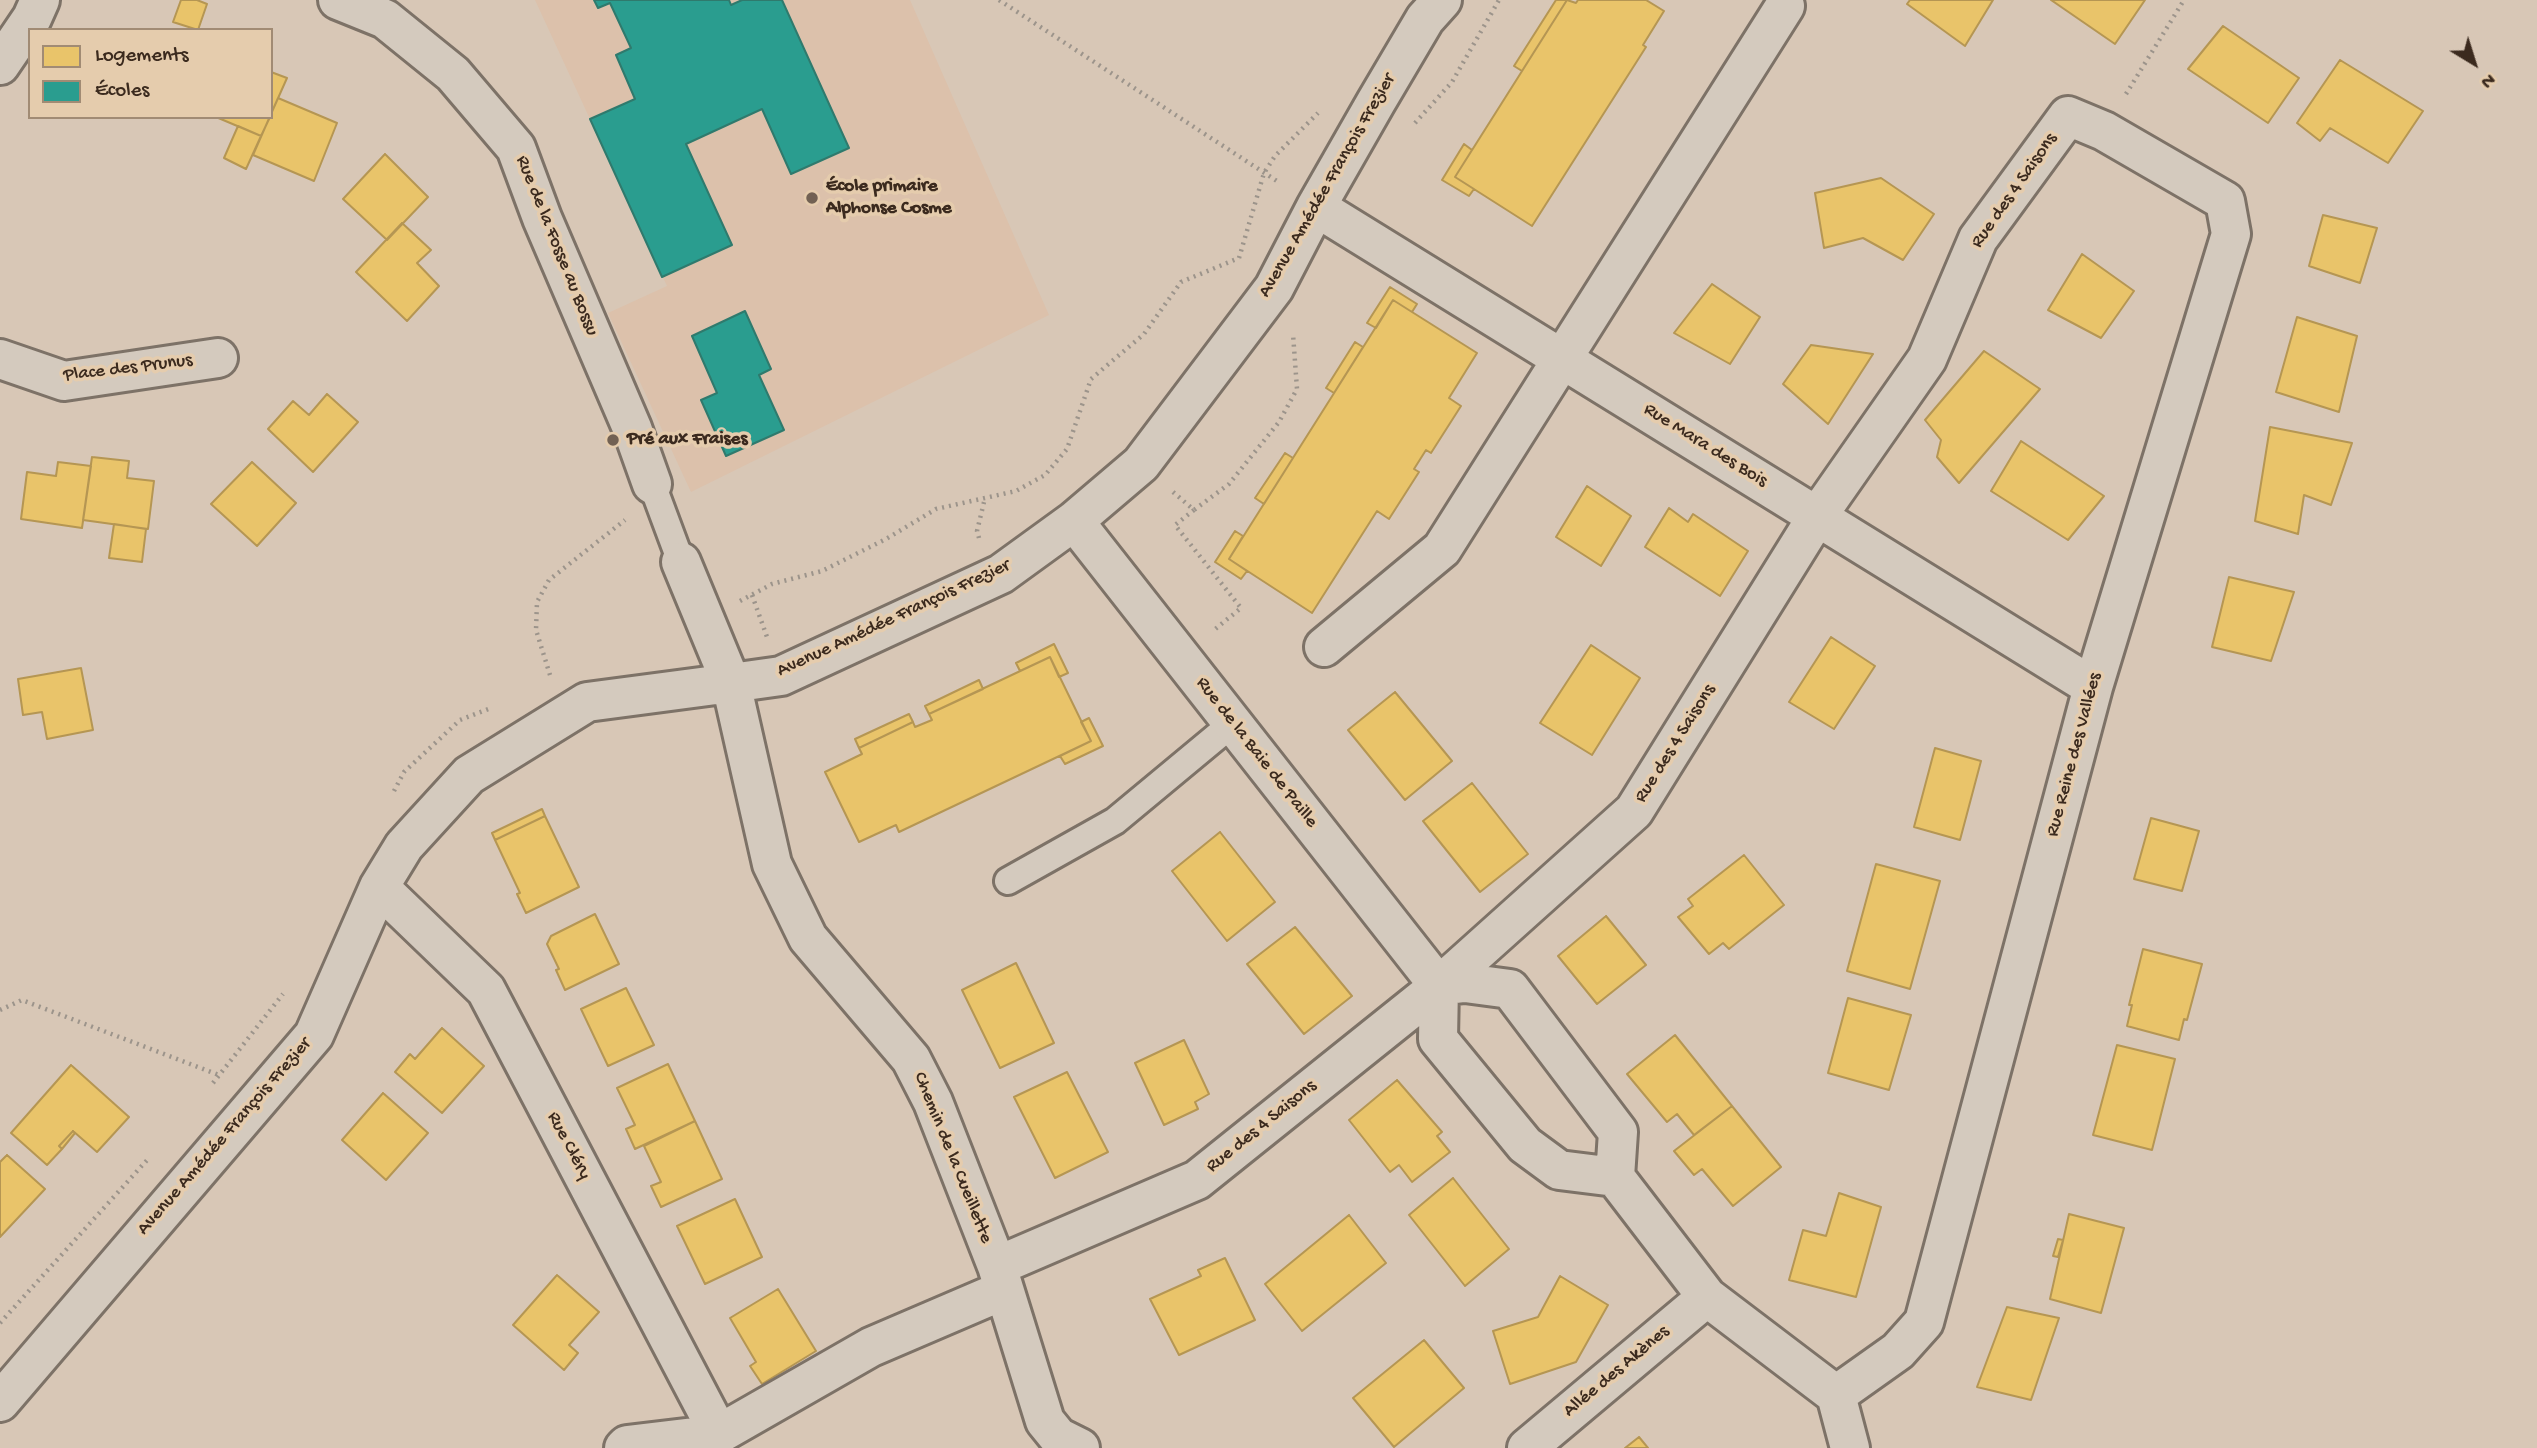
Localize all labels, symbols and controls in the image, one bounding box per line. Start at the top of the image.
legend [28,28,273,119]
north arrow [2439,28,2509,98]
text: Logements [95,44,188,69]
text: N [2475,67,2499,93]
street label: Avenue Amédée François Frezier [1254,70,1402,302]
text: Écoles [95,79,149,104]
street label: Rue des 4 Saisons [1967,129,2063,253]
street label: Rue de la Fosse au Bossu [509,153,603,339]
place label: École primaire Alphonse Cosme [826,176,952,220]
marker: École primaire Alphonse Cosme [804,190,820,206]
street label: Place des Prunus [62,350,194,388]
street label: Rue Mara des Bois [1639,399,1771,493]
place label: Pré aux Fraises [627,429,747,451]
marker: Pré aux Fraises [605,432,621,448]
street label: Avenue Amédée François Frezier [774,555,1014,683]
street label: Rue Reine des Vallées [2042,670,2108,840]
street label: Rue de la Baie de Paille [1190,673,1322,833]
street label: Rue des 4 Saisons [1630,681,1722,807]
street label: Avenue Amédée François Frezier [133,1033,317,1241]
street label: Chemin de la Cueillette [907,1069,997,1247]
street label: Rue des 4 Saisons [1202,1076,1322,1178]
street label: Rue Cléry [541,1108,595,1184]
street label: Allée des Akènes [1559,1321,1675,1423]

